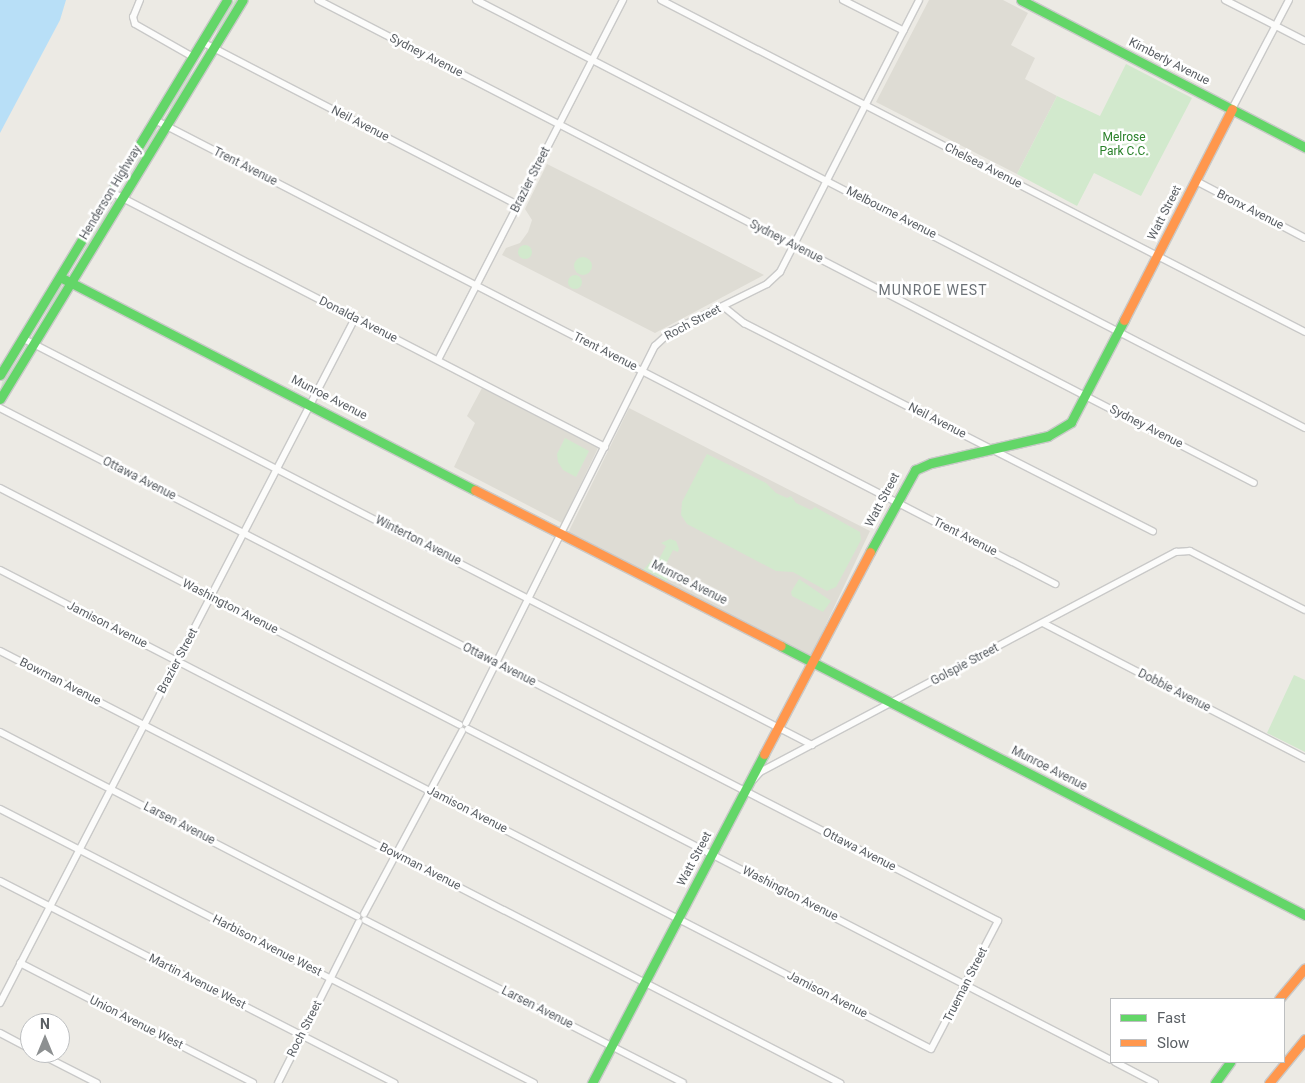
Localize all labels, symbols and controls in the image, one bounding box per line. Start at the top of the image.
street label: Sydney Avenue [387,31,465,81]
street label: Kimberly Avenue [1126,35,1212,89]
street label: Neil Avenue [329,103,391,145]
park label: Melrose Park C.C. [1099,131,1149,159]
street label: Chelsea Avenue [942,140,1024,192]
street label: Henderson Highway [77,143,145,243]
street label: Trent Avenue [211,145,279,189]
street label: Brazier Street [508,145,554,215]
street label: Watt Street [1145,183,1185,243]
street label: Melbourne Avenue [844,184,938,242]
street label: Bronx Avenue [1214,187,1286,233]
street label: Sydney Avenue [747,217,825,267]
district label: MUNROE WEST [877,282,989,298]
street label: Donalda Avenue [316,294,400,346]
street label: Roch Street [662,302,724,344]
street label: Trent Avenue [571,330,639,374]
street label: Munroe Avenue [289,373,369,423]
street label: Neil Avenue [906,400,968,442]
street label: Sydney Avenue [1107,402,1185,452]
street label: Ottawa Avenue [100,454,178,504]
street label: Watt Street [863,470,903,530]
street label: Winterton Avenue [373,513,463,569]
street label: Trent Avenue [931,515,999,559]
street label: Munroe Avenue [649,558,729,608]
street label: Washington Avenue [180,577,280,637]
street label: Jamison Avenue [64,599,150,651]
street label: Brazier Street [155,626,201,696]
street label: Ottawa Avenue [460,640,538,690]
street label: Golspie Street [929,641,1001,689]
street label: Bowman Avenue [17,655,103,709]
street label: Dobbie Avenue [1135,666,1213,716]
street label: Munroe Avenue [1009,744,1089,794]
street label: Jamison Avenue [424,784,510,836]
street label: Larsen Avenue [141,800,217,848]
street label: Ottawa Avenue [820,825,898,875]
street label: Watt Street [675,829,715,889]
street label: Bowman Avenue [377,840,463,894]
street label: Washington Avenue [740,864,840,924]
street label: Harbison Avenue West [210,912,324,980]
street label: Trueman Street [941,945,991,1025]
street label: Martin Avenue West [146,951,248,1013]
street label: Jamison Avenue [784,969,870,1021]
street label: Larsen Avenue [499,984,575,1032]
street label: Union Avenue West [87,993,185,1053]
street label: Roch Street [285,998,325,1060]
legend [1110,998,1285,1063]
text: Fast [1157,1009,1186,1027]
north arrow [20,1013,70,1063]
text: N [40,1016,50,1032]
text: Slow [1157,1034,1189,1052]

